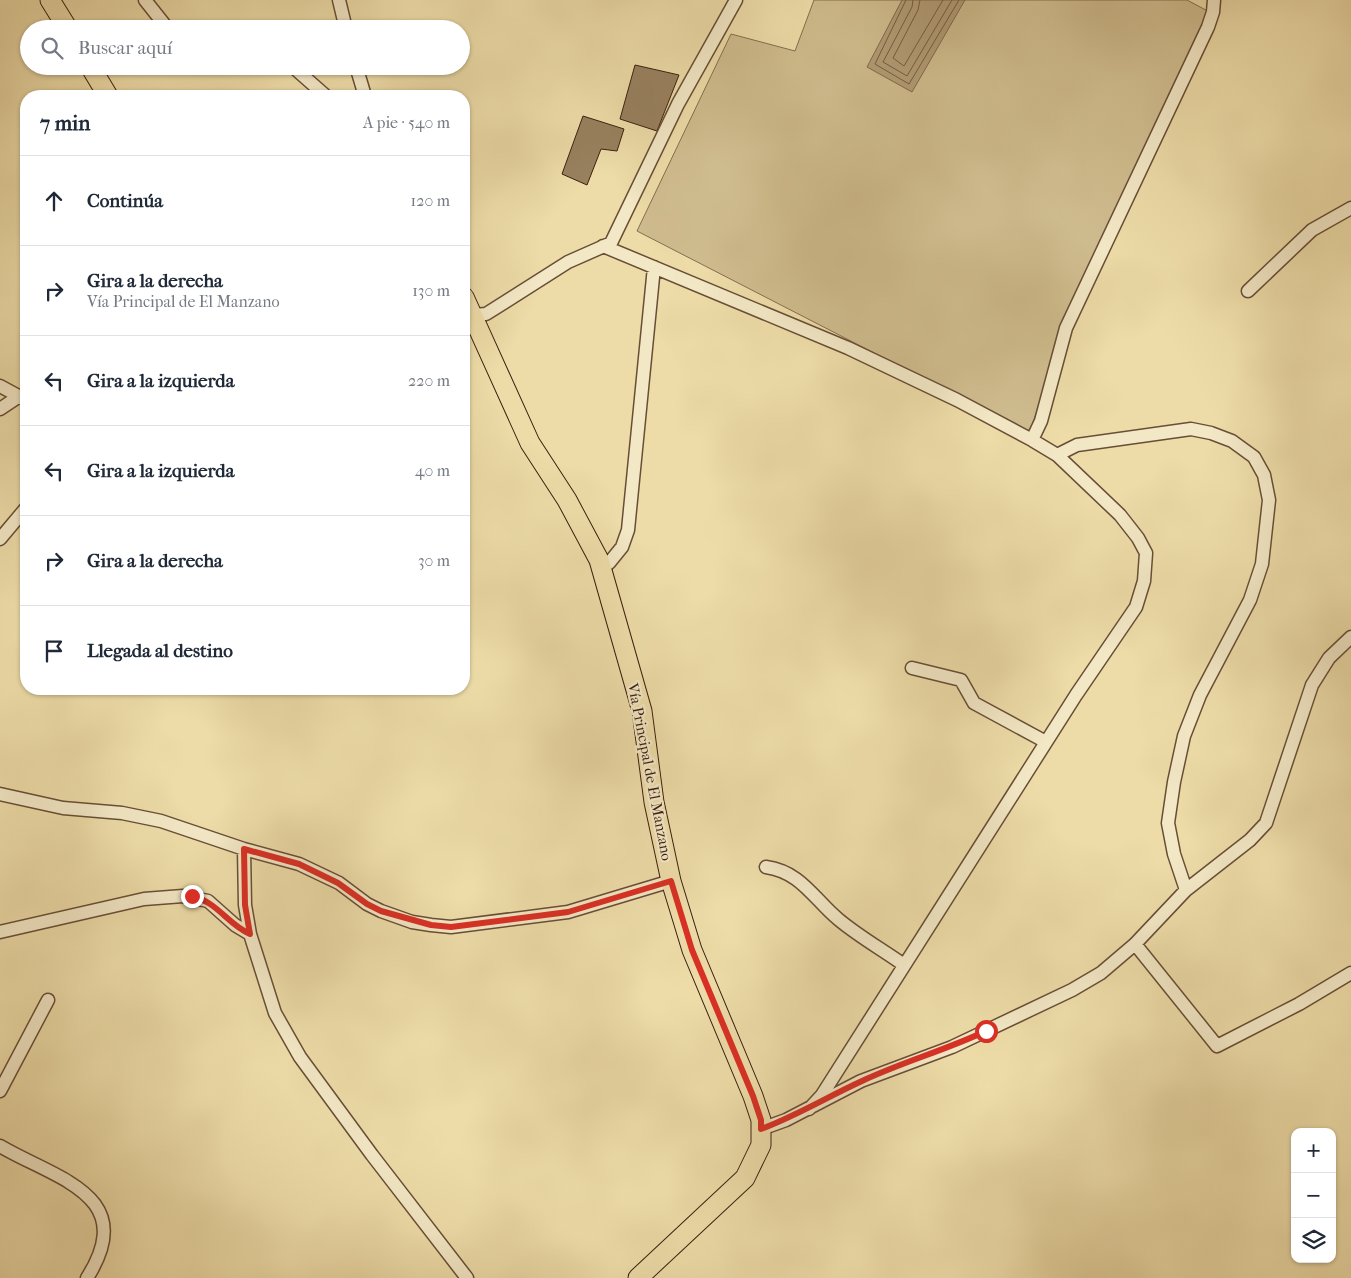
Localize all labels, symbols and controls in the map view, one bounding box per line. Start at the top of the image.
search box [20,20,470,75]
icon: search [38,34,66,62]
text: Buscar aquí [78,37,172,59]
text: 7 min [40,111,91,135]
text: A pie · 540 m [363,113,450,132]
icon: ahead [40,187,68,215]
text: Continúa [87,190,163,212]
text: 120 m [411,191,450,210]
text: Gira a la derecha [87,270,223,292]
icon: right [40,277,68,305]
text: 130 m [412,281,450,300]
text: Vía Principal de El Manzano [87,292,280,311]
icon: left [40,367,68,395]
text: Gira a la izquierda [87,370,234,392]
text: 220 m [408,371,450,390]
icon: left [40,457,68,485]
text: Gira a la izquierda [87,460,234,482]
text: 40 m [415,461,450,480]
icon: right [40,547,68,575]
text: Gira a la derecha [87,550,223,572]
text: 30 m [418,551,450,570]
icon: arrive [40,637,68,665]
text: Llegada al destino [87,640,233,662]
street label: Vía Principal de El Manzano [624,681,676,863]
route end [181,885,204,908]
route start [975,1020,998,1043]
map controls [1291,1128,1336,1263]
button: + [1291,1128,1336,1173]
button: − [1291,1173,1336,1218]
button: layers [1291,1218,1336,1263]

